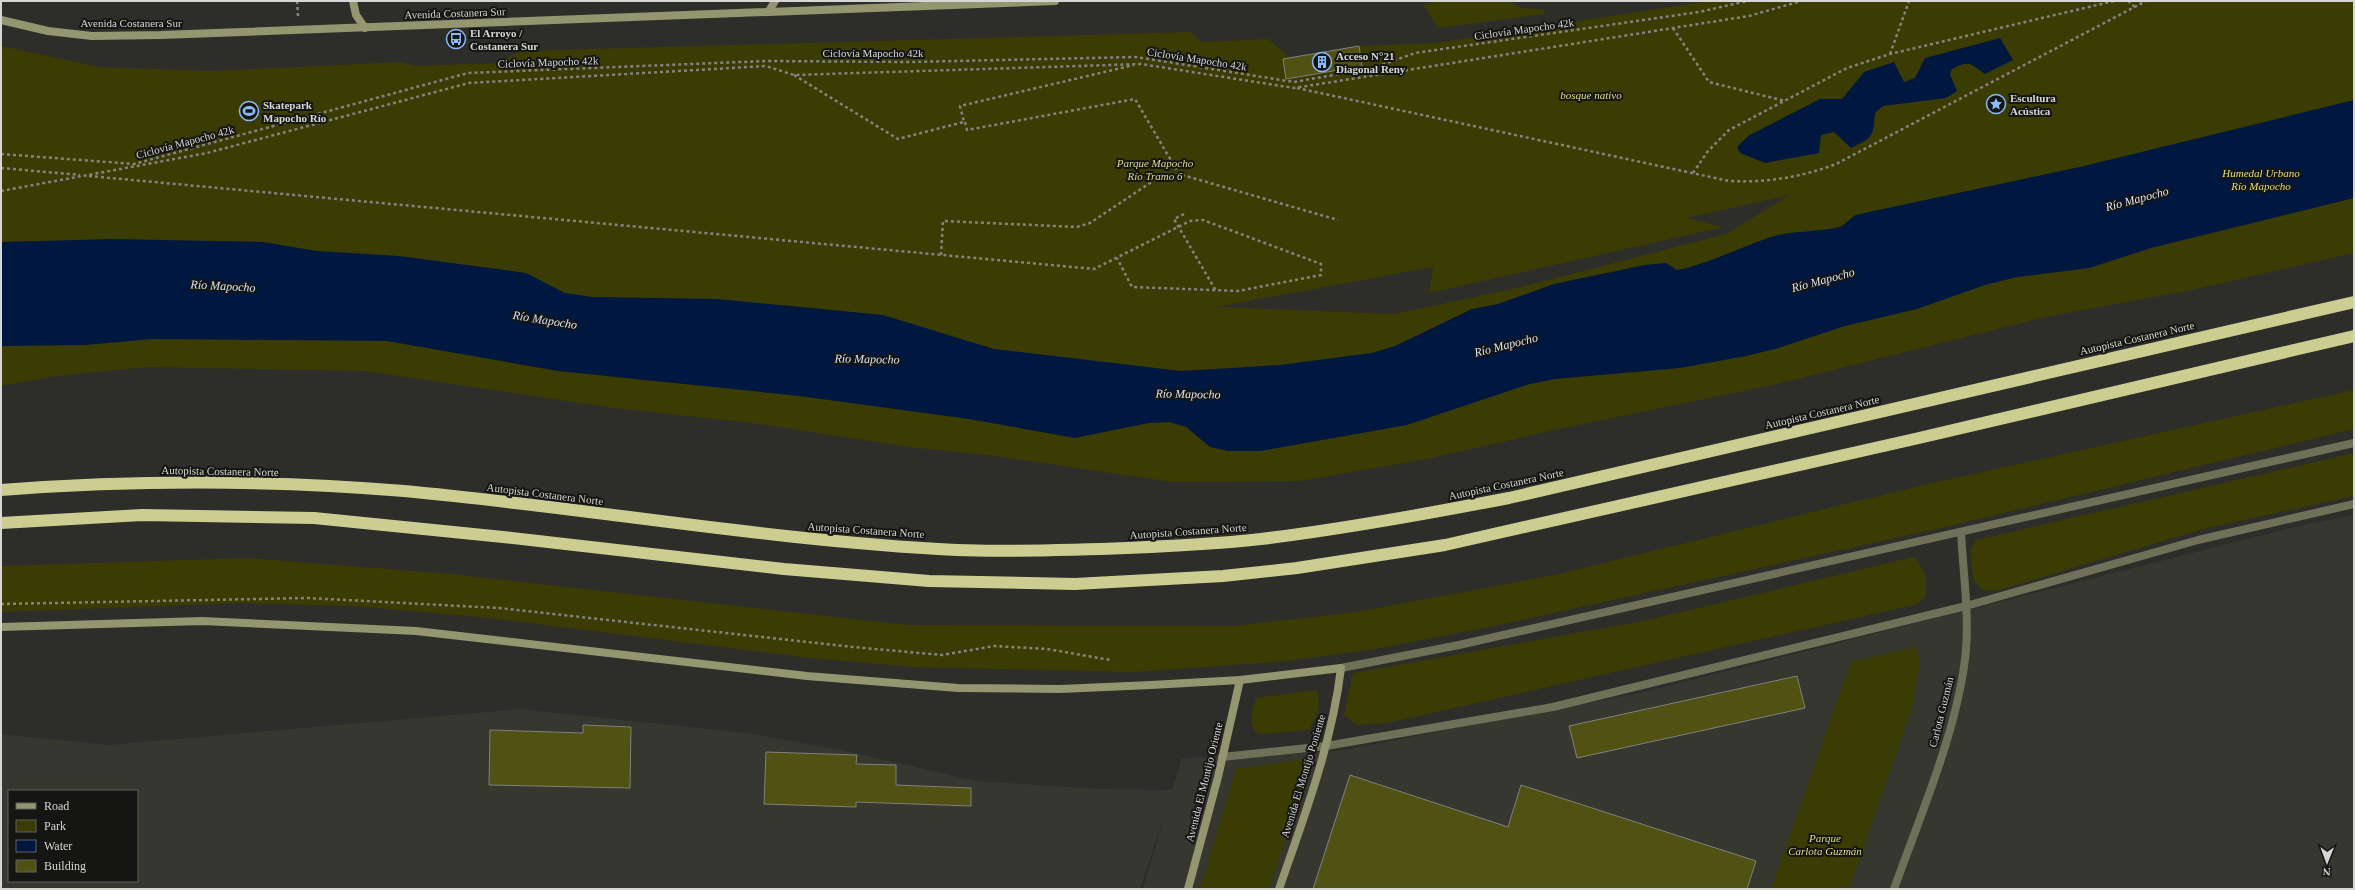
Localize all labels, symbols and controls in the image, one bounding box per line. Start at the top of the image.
street label: Avenida Costanera Sur [404,5,506,21]
street label: Ciclovía Mapocho 42k [1473,16,1575,42]
street label: Avenida Costanera Sur [80,17,182,29]
place label: El Arroyo / Costanera Sur [470,27,538,52]
bus stop icon: El Arroyo / Costanera Sur [445,28,467,50]
street label: Ciclovía Mapocho 42k [1146,45,1248,73]
street label: Ciclovía Mapocho 42k [823,47,924,59]
place label: Acceso N°21 Diagonal Reny [1336,50,1406,75]
building icon: Acceso N°21 Diagonal Reny [1311,51,1333,73]
street label: Ciclovía Mapocho 42k [497,54,599,70]
park label: bosque nativo [1560,89,1622,101]
place label: Escultura Acústica [2010,92,2056,117]
place icon: Escultura Acústica [1985,93,2007,115]
place label: Skatepark Mapocho Río [263,99,327,124]
sports icon: Skatepark Mapocho Río [238,100,260,122]
street label: Ciclovía Mapocho 42k [135,123,236,161]
park label: Parque Mapocho Río Tramo 6 [1116,157,1194,182]
park label: Humedal Urbano Río Mapocho [2221,167,2300,192]
water label: Río Mapocho [2103,184,2170,214]
water label: Río Mapocho [1789,265,1856,295]
water label: Río Mapocho [189,277,256,295]
water label: Río Mapocho [511,308,578,332]
street label: Autopista Costanera Norte [2078,319,2196,357]
water label: Río Mapocho [1472,330,1539,360]
water label: Río Mapocho [833,351,900,367]
water label: Río Mapocho [1154,386,1221,402]
street label: Autopista Costanera Norte [1763,393,1881,431]
street label: Autopista Costanera Norte [161,464,279,478]
street label: Autopista Costanera Norte [1447,466,1565,502]
street label: Autopista Costanera Norte [486,481,604,507]
street label: Autopista Costanera Norte [807,520,925,540]
street label: Autopista Costanera Norte [1129,521,1247,541]
street label: Carlota Guzmán [1926,675,1956,749]
street label: Avenida El Montijo Poniente [1278,713,1328,839]
street label: Avenida El Montijo Oriente [1183,721,1225,843]
legend [8,790,138,882]
text: Road [44,799,69,813]
text: Park [44,819,66,833]
park label: Parque Carlota Guzmán [1788,832,1862,857]
text: Water [44,839,72,853]
north arrow [2307,842,2347,882]
text: Building [44,859,86,873]
text: N [2323,866,2331,878]

